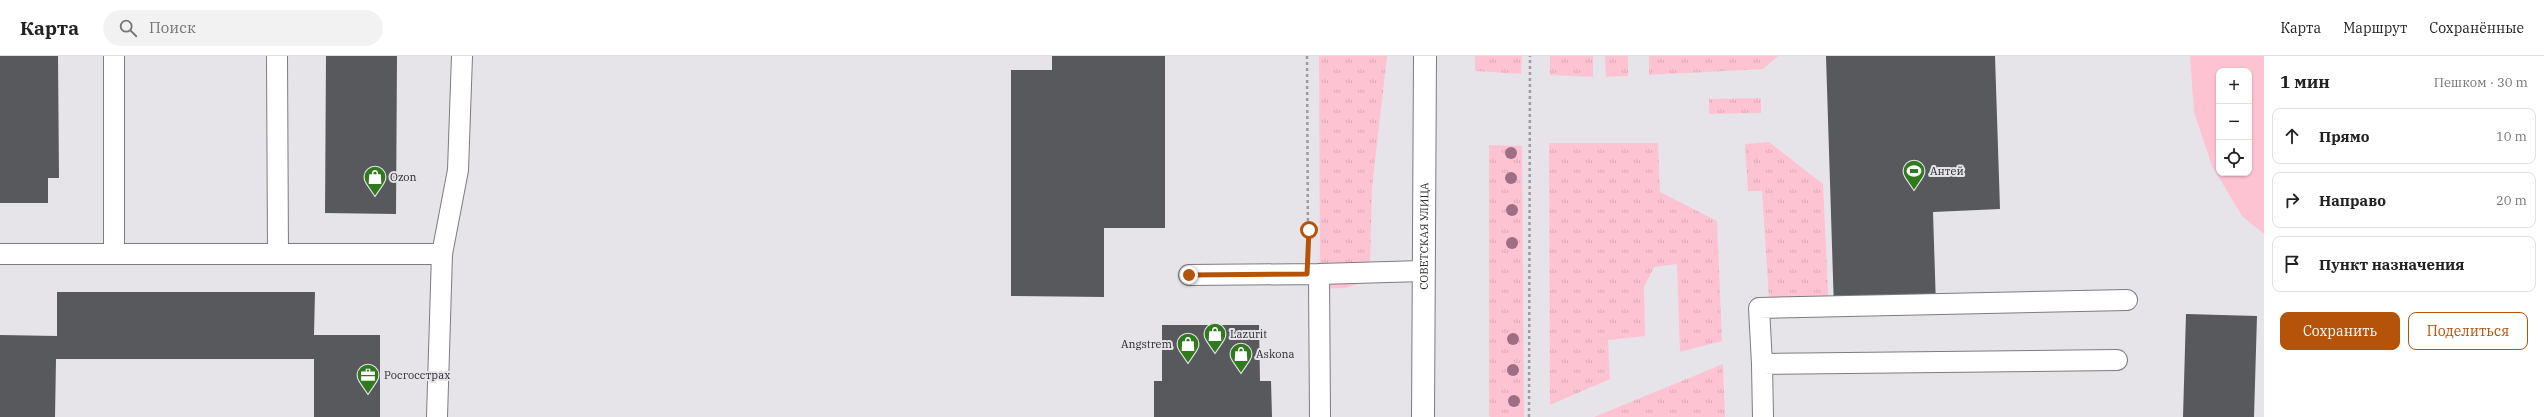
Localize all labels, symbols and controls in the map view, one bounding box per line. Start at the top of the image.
search box [103,10,383,46]
text: Карта [20,16,79,40]
icon: search [117,17,139,39]
text: Поиск [149,18,196,37]
text: Карта [2280,19,2321,37]
text: Маршрут [2343,19,2407,37]
text: Сохранённые [2429,19,2524,37]
map controls [2216,68,2252,176]
button: + [2216,68,2252,104]
text: 1 мин [2280,71,2330,93]
text: Пешком · 30 m [2434,74,2528,91]
button: − [2216,104,2252,140]
icon: ahead [2281,125,2303,147]
text: Прямо [2319,127,2370,146]
text: 10 m [2496,128,2527,145]
button: locate [2216,140,2252,176]
sports icon: Антей [1901,158,1927,191]
shop icon: Ozon [362,164,388,197]
place label: Антей [1930,164,1964,178]
place label: Ozon [390,170,417,184]
street label: СОВЕТСКАЯ УЛИЦА [1417,182,1431,290]
icon: right [2281,189,2303,211]
text: Направо [2319,191,2386,210]
text: 20 m [2496,192,2527,209]
route start [1300,221,1318,239]
icon: arrive [2281,253,2303,275]
text: Пункт назначения [2319,255,2465,274]
route end [1180,266,1198,284]
button: Сохранить [2280,312,2400,350]
button: Поделиться [2408,312,2528,350]
shop icon: Lazurit [1202,321,1228,354]
place label: Lazurit [1230,327,1267,341]
shop icon: Angstrem [1175,331,1201,364]
place label: Angstrem [1121,337,1173,351]
shop icon: Askona [1228,341,1254,374]
place label: Askona [1256,347,1294,361]
office icon: Росгосстрах [355,362,381,395]
place label: Росгосстрах [384,368,450,382]

